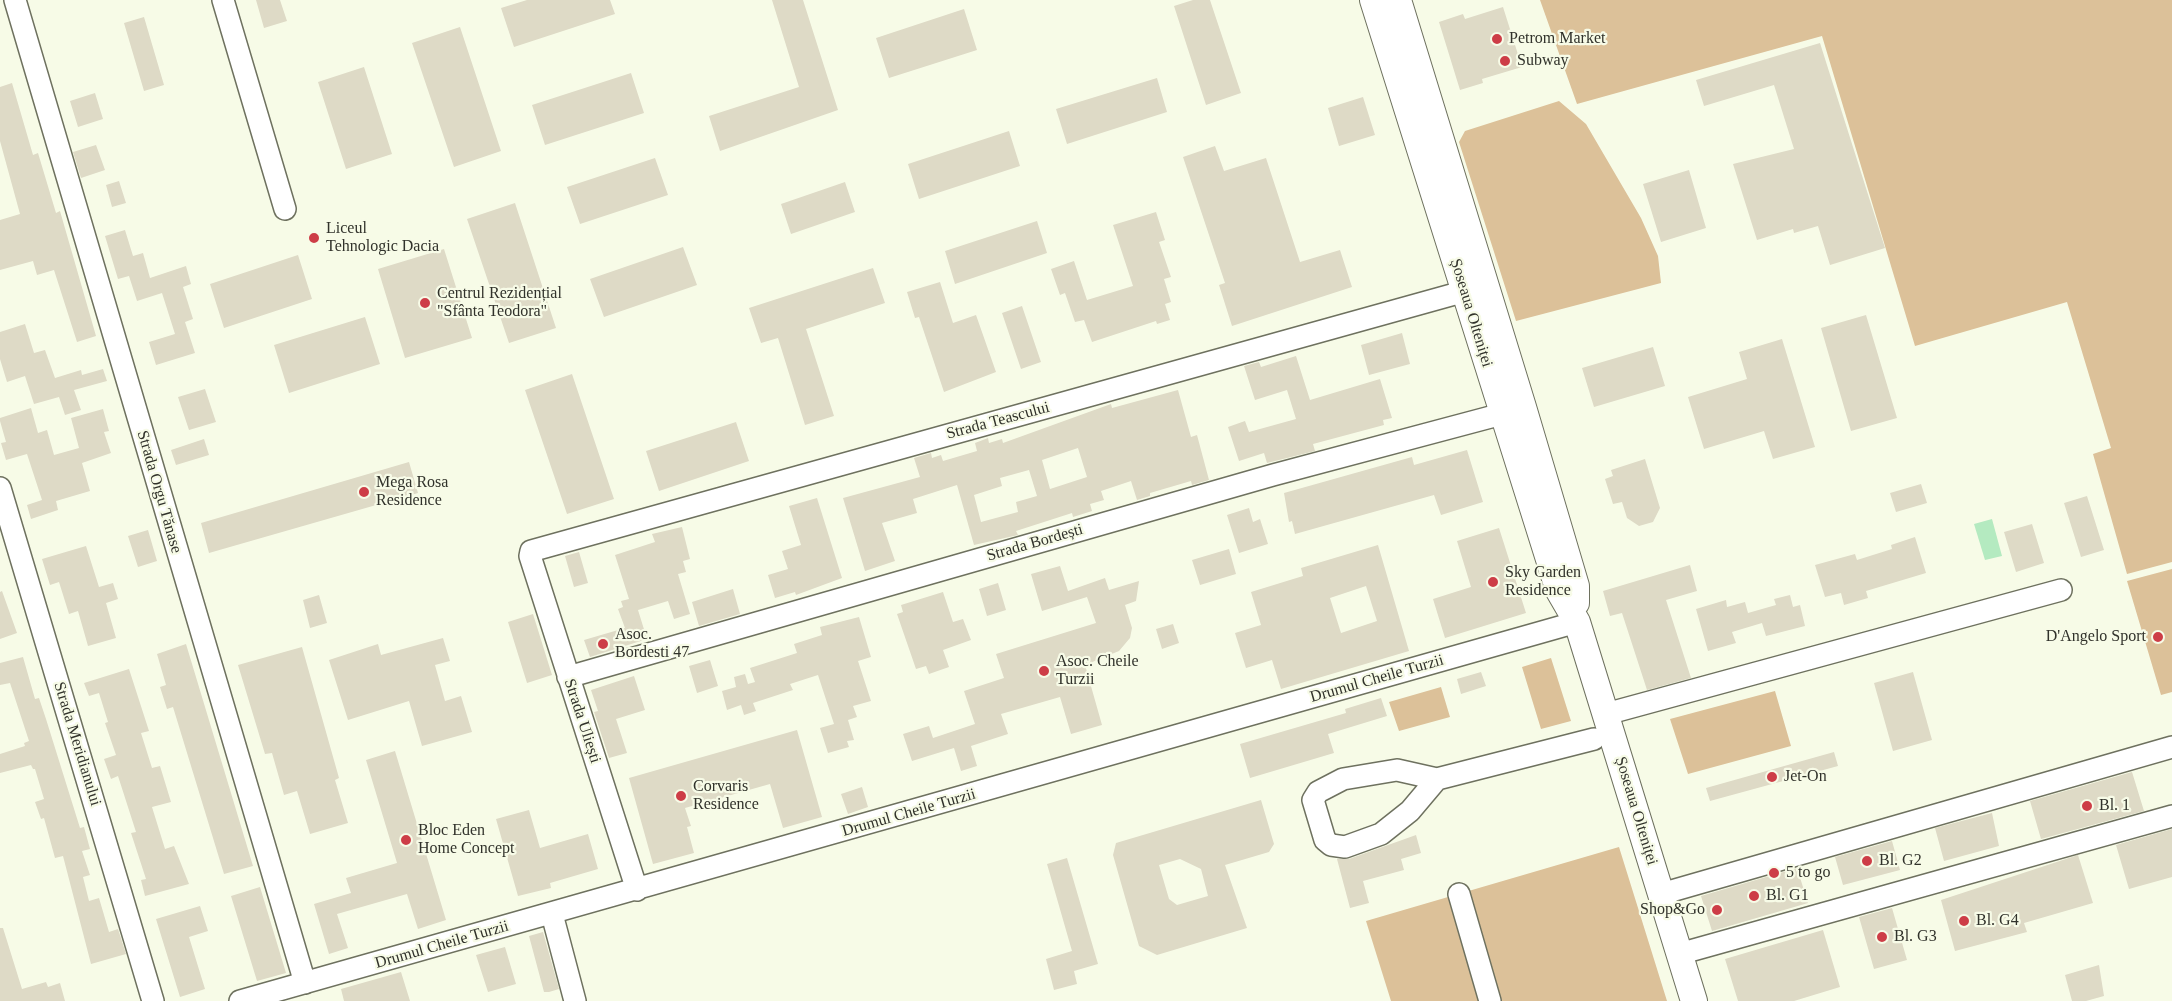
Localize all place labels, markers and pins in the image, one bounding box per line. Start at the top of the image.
place label: Petrom Market [1509,29,1605,49]
marker: Petrom Market [1490,32,1504,46]
place label: Subway [1517,51,1569,71]
marker: Subway [1498,54,1512,68]
place label: Liceul Tehnologic Dacia [326,219,439,257]
marker: Liceul Tehnologic Dacia [307,231,321,245]
place label: Centrul Rezidențial "Sfânta Teodora" [437,284,562,322]
marker: Centrul Rezidențial "Sfânta Teodora" [418,296,432,310]
place label: Mega Rosa Residence [376,473,448,511]
marker: Mega Rosa Residence [357,485,371,499]
place label: Sky Garden Residence [1505,563,1581,601]
marker: Sky Garden Residence [1486,575,1500,589]
place label: Asoc. Bordesti 47 [615,625,689,663]
place label: D'Angelo Sport [2046,627,2146,647]
marker: D'Angelo Sport [2151,630,2165,644]
marker: Asoc. Bordesti 47 [596,637,610,651]
place label: Asoc. Cheile Turzii [1056,652,1139,690]
marker: Asoc. Cheile Turzii [1037,664,1051,678]
place label: Jet-On [1784,767,1827,787]
marker: Jet-On [1765,770,1779,784]
place label: Corvaris Residence [693,777,759,815]
marker: Corvaris Residence [674,789,688,803]
place label: Bl. 1 [2099,796,2130,816]
marker: Bl. 1 [2080,799,2094,813]
place label: Bloc Eden Home Concept [418,821,514,859]
marker: Bloc Eden Home Concept [399,833,413,847]
place label: Bl. G2 [1879,851,1922,871]
marker: Bl. G2 [1860,854,1874,868]
place label: 5 to go [1786,863,1830,883]
marker: 5 to go [1767,866,1781,880]
place label: Bl. G1 [1766,886,1809,906]
marker: Bl. G1 [1747,889,1761,903]
place label: Shop&Go [1640,900,1705,920]
marker: Shop&Go [1710,903,1724,917]
place label: Bl. G4 [1976,911,2019,931]
marker: Bl. G4 [1957,914,1971,928]
place label: Bl. G3 [1894,927,1937,947]
marker: Bl. G3 [1875,930,1889,944]

